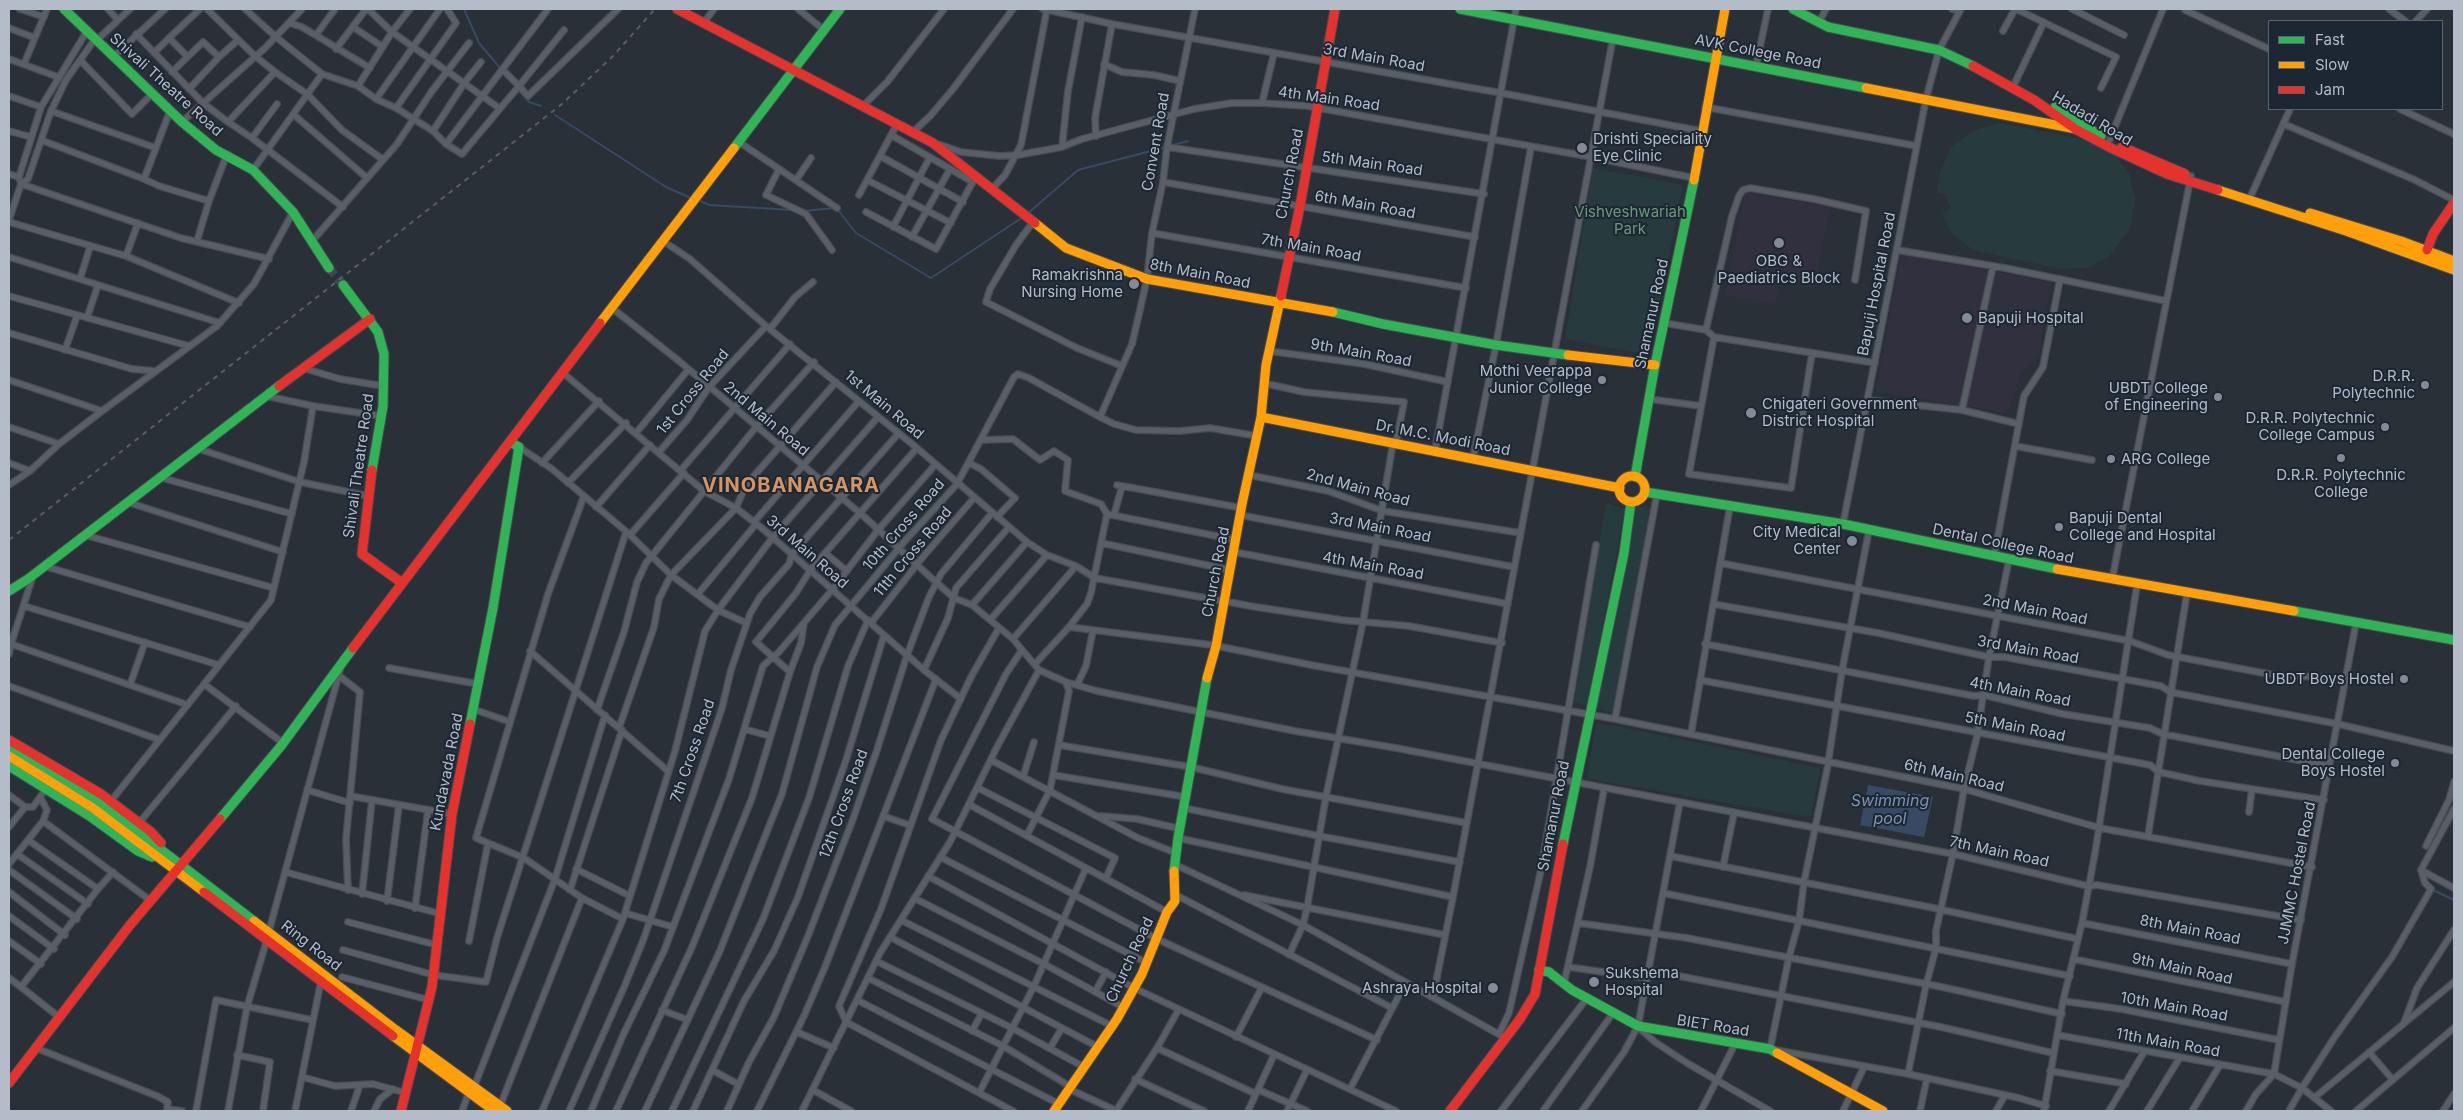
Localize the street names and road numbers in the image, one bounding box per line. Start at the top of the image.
street label: Shivali Theatre Road [106,30,226,140]
street label: AVK College Road [1693,31,1823,73]
street label: 3rd Main Road [1322,40,1426,76]
street label: 4th Main Road [1277,83,1381,115]
street label: Hadadi Road [2049,88,2135,150]
street label: Convent Road [1138,91,1174,193]
street label: Church Road [1272,127,1308,221]
street label: 5th Main Road [1320,148,1424,180]
street label: 6th Main Road [1313,187,1417,223]
street label: Bapuji Hospital Road [1854,211,1900,357]
street label: 7th Main Road [1260,230,1362,266]
street label: 8th Main Road [1148,255,1252,293]
street label: Shamanur Road [1632,257,1672,371]
street label: 9th Main Road [1309,335,1413,371]
street label: 1st Cross Road [653,346,733,438]
street label: 1st Main Road [841,367,927,443]
street label: 2nd Main Road [720,378,812,460]
street label: Shivali Theatre Road [340,393,378,539]
street label: Dr. M.C. Modi Road [1374,416,1512,460]
street label: 2nd Main Road [1304,466,1412,510]
street label: 10th Cross Road [859,476,949,574]
street label: 11th Cross Road [870,503,956,601]
street label: 3rd Main Road [1328,509,1432,547]
street label: 3rd Main Road [762,511,852,593]
street label: Dental College Road [1931,520,2075,568]
street label: Church Road [1198,525,1234,619]
street label: 4th Main Road [1321,548,1425,584]
street label: 2nd Main Road [1981,591,2089,629]
street label: 3rd Main Road [1976,632,2080,668]
street label: 4th Main Road [1968,673,2072,711]
street label: 7th Cross Road [667,697,719,805]
street label: 5th Main Road [1963,708,2067,746]
street label: Kundavada Road [427,712,467,832]
street label: 12th Cross Road [816,747,872,861]
street label: 6th Main Road [1902,756,2006,796]
street label: Shamanur Road [1534,759,1574,873]
street label: JJMMC Hostel Road [2274,800,2320,946]
street label: 7th Main Road [1948,833,2050,871]
street label: 8th Main Road [2138,911,2242,949]
street label: Church Road [1102,915,1158,1005]
street label: Ring Road [277,917,345,975]
street label: 9th Main Road [2130,950,2234,988]
street label: 10th Main Road [2119,989,2229,1025]
street label: BIET Road [1676,1011,1750,1041]
street label: 11th Main Road [2115,1025,2221,1061]

